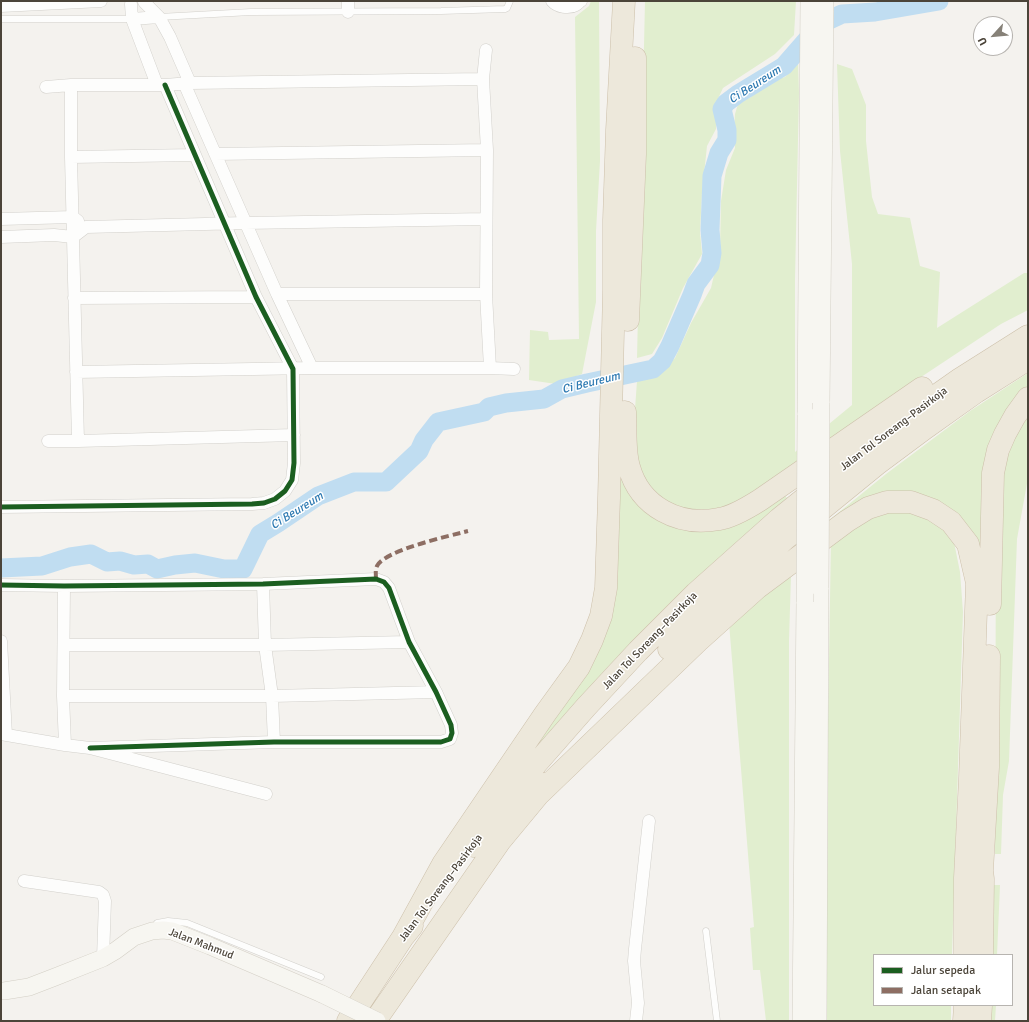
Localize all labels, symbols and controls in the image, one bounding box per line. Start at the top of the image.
north arrow [973,16,1013,56]
text: U [975,35,990,47]
water label: Ci Beureum [726,63,784,107]
water label: Ci Beureum [560,369,622,397]
street label: Jalan Tol Soreang–Pasirkoja [838,384,950,474]
water label: Ci Beureum [268,489,326,533]
street label: Jalan Tol Soreang–Pasirkoja [600,589,700,693]
street label: Jalan Tol Soreang–Pasirkoja [396,832,486,944]
street label: Jalan Mahmud [167,926,235,962]
legend [873,954,1013,1006]
text: Jalur sepeda [911,963,975,978]
text: Jalan setapak [911,983,981,998]

